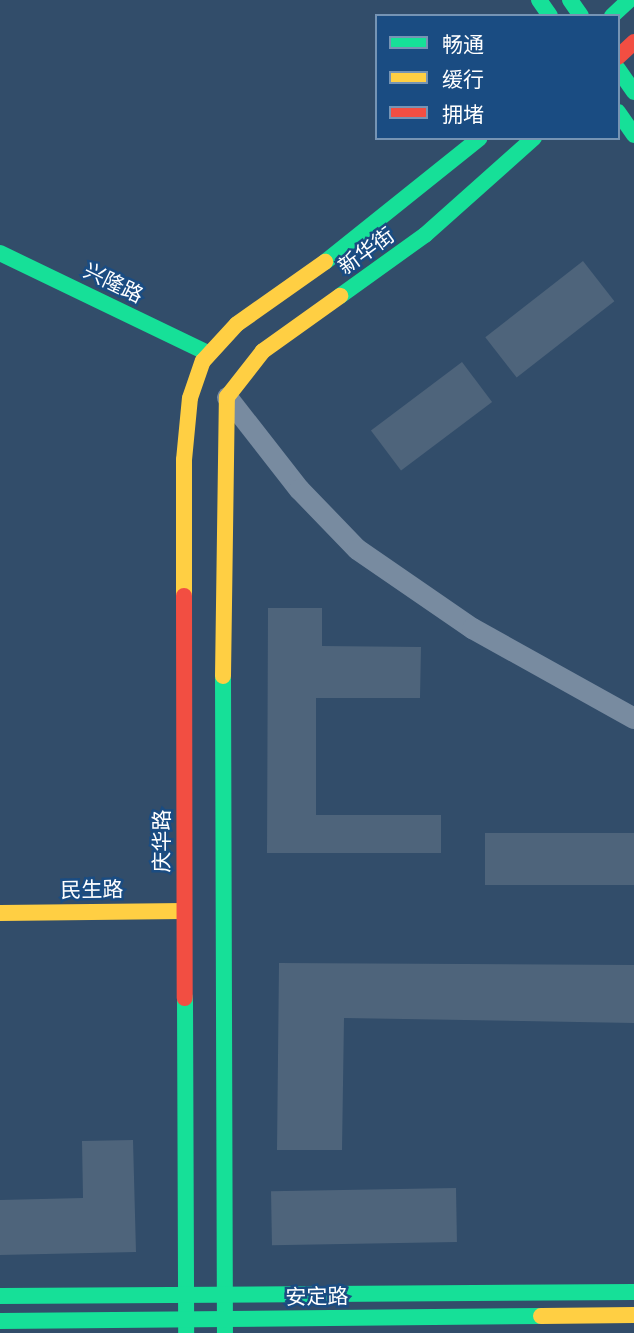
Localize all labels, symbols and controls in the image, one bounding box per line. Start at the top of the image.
legend [375,14,620,140]
text: 畅通 [442,33,484,58]
text: 缓行 [442,68,484,93]
text: 拥堵 [442,103,484,128]
street label: 新华街 [334,223,400,281]
street label: 兴隆路 [79,259,147,309]
street label: 庆华路 [150,810,176,872]
street label: 民生路 [60,878,124,904]
street label: 安定路 [285,1285,349,1311]

